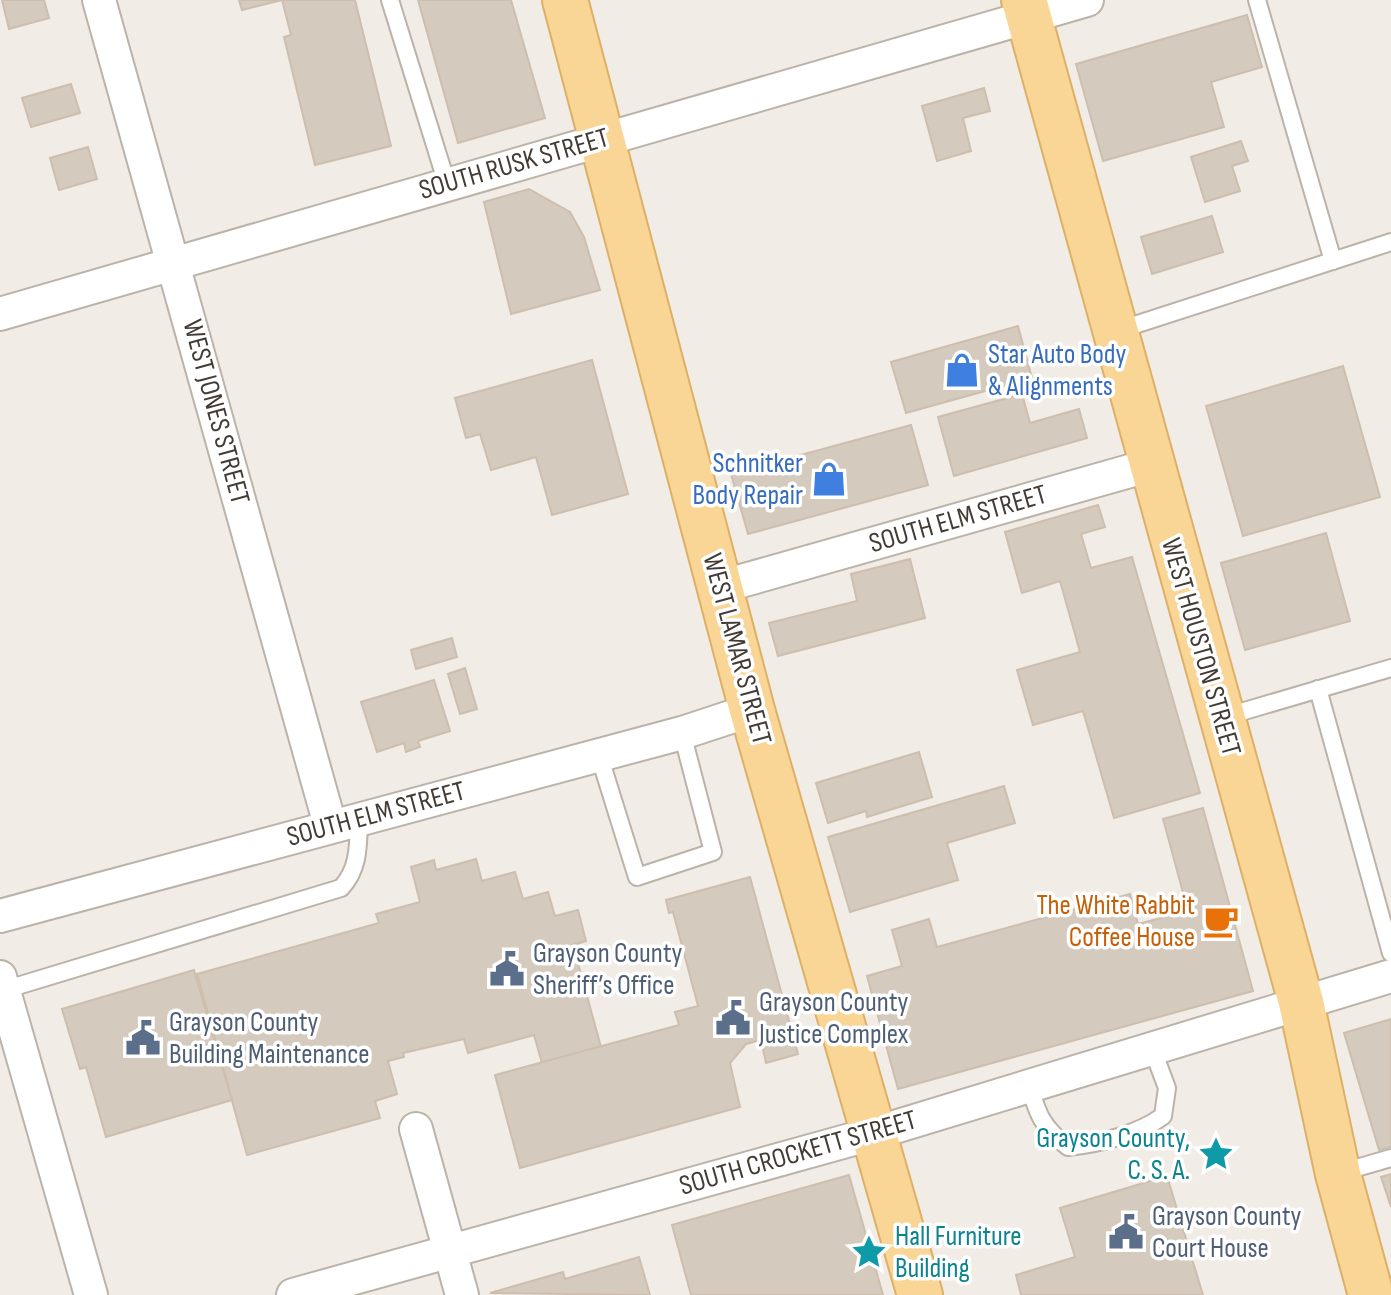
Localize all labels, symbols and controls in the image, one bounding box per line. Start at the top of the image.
street label: SOUTH RUSK STREET [415,121,613,207]
street label: WEST JONES STREET [176,316,256,508]
place label: Star Auto Body & Alignments [988,338,1126,403]
shop icon: Star Auto Body & Alignments [943,351,981,389]
place label: Schnitker Body Repair [693,447,803,512]
shop icon: Schnitker Body Repair [810,460,848,498]
street label: SOUTH ELM STREET [865,478,1051,560]
street label: WEST HOUSTON STREET [1154,534,1248,760]
street label: WEST LAMAR STREET [696,550,778,748]
street label: SOUTH ELM STREET [283,774,469,854]
place label: The White Rabbit Coffee House [1036,889,1195,954]
cafe icon: The White Rabbit Coffee House [1202,902,1240,940]
place label: Grayson County Sheriff’s Office [533,937,683,1002]
public building icon: Grayson County Sheriff’s Office [488,950,526,988]
place label: Grayson County Justice Complex [758,986,909,1051]
public building icon: Grayson County Justice Complex [714,999,752,1037]
place label: Grayson County Building Maintenance [169,1006,370,1071]
public building icon: Grayson County Building Maintenance [124,1019,162,1057]
street label: SOUTH CROCKETT STREET [676,1103,920,1203]
place label: Grayson County, C. S. A. [1036,1122,1190,1187]
place icon: Grayson County, C. S. A. [1197,1135,1235,1173]
place label: Grayson County Court House [1152,1200,1302,1265]
public building icon: Grayson County Court House [1107,1213,1145,1251]
place label: Hall Furniture Building [895,1220,1021,1285]
place icon: Hall Furniture Building [850,1233,888,1271]

